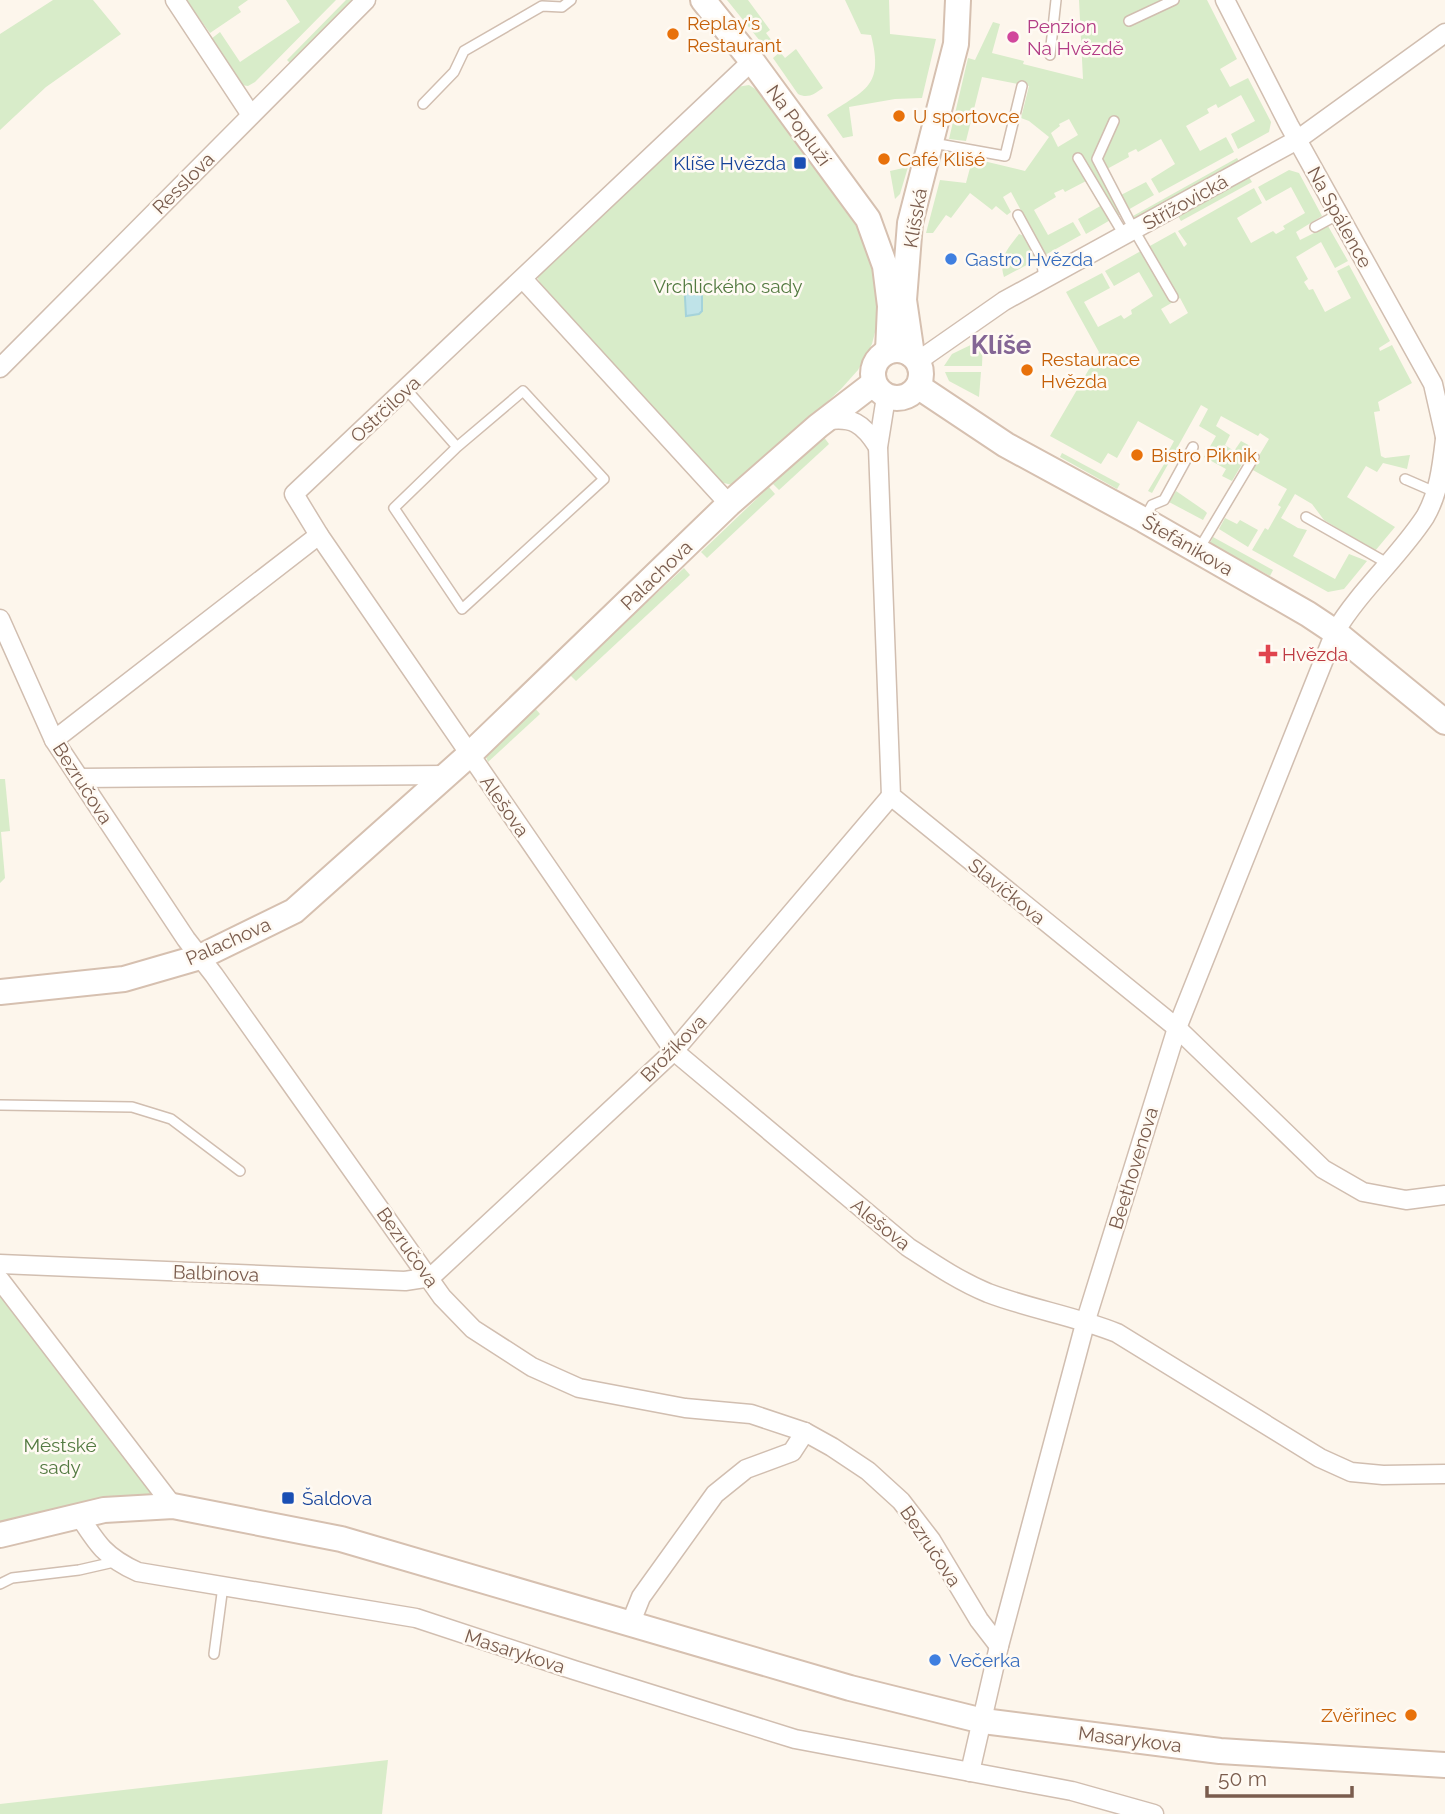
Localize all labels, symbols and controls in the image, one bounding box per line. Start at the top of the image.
place label: Replay's Restaurant [687,12,782,56]
place label: Penzion Na Hvězdě [1027,15,1124,59]
marker: Replay's Restaurant [665,26,681,42]
marker: Penzion Na Hvězdě [1005,29,1021,45]
street label: Na Popluží [762,80,836,170]
place label: U sportovce [913,105,1020,127]
marker: U sportovce [891,108,907,124]
street label: Resslova [148,148,218,218]
place label: Café Klišé [898,148,985,170]
marker: Café Klišé [876,151,892,167]
place label: Klíše Hvězda [673,152,786,174]
marker: Klíše Hvězda [792,155,808,171]
street label: Na Spálence [1303,163,1377,271]
street label: Střížovická [1139,170,1231,234]
street label: Klíšská [899,186,931,250]
place label: Gastro Hvězda [965,248,1093,270]
marker: Gastro Hvězda [943,251,959,267]
park label: Vrchlického sady [653,275,803,297]
district label: Klíše [971,330,1032,360]
place label: Restaurace Hvězda [1041,348,1140,392]
marker: Restaurace Hvězda [1019,362,1035,378]
street label: Ostrčilova [346,371,424,447]
place label: Bistro Piknik [1151,444,1257,466]
marker: Bistro Piknik [1129,447,1145,463]
street label: Štefánikova [1139,510,1237,580]
street label: Palachova [616,536,696,614]
place label: Hvězda [1282,643,1348,665]
marker: Hvězda [1260,646,1276,662]
street label: Bezručova [49,738,117,828]
street label: Alešova [476,771,534,841]
street label: Slavíčkova [964,853,1050,929]
street label: Palachova [182,913,274,969]
street label: Brožíkova [636,1010,710,1086]
street label: Beethovenova [1104,1104,1162,1232]
street label: Alešova [847,1194,915,1254]
street label: Bezručova [372,1203,444,1291]
street label: Balbínova [172,1261,260,1285]
park label: Městské sady [23,1434,97,1478]
place label: Šaldova [302,1487,372,1509]
marker: Šaldova [280,1490,296,1506]
street label: Bezručova [896,1501,966,1591]
street label: Masarykova [462,1624,568,1678]
place label: Večerka [949,1649,1020,1671]
marker: Večerka [927,1652,943,1668]
place label: Zvěřinec [1321,1704,1397,1726]
marker: Zvěřinec [1403,1707,1419,1723]
street label: Masarykova [1077,1722,1183,1756]
scale bar [1207,1755,1352,1799]
text: 50 m [1218,1766,1267,1791]

